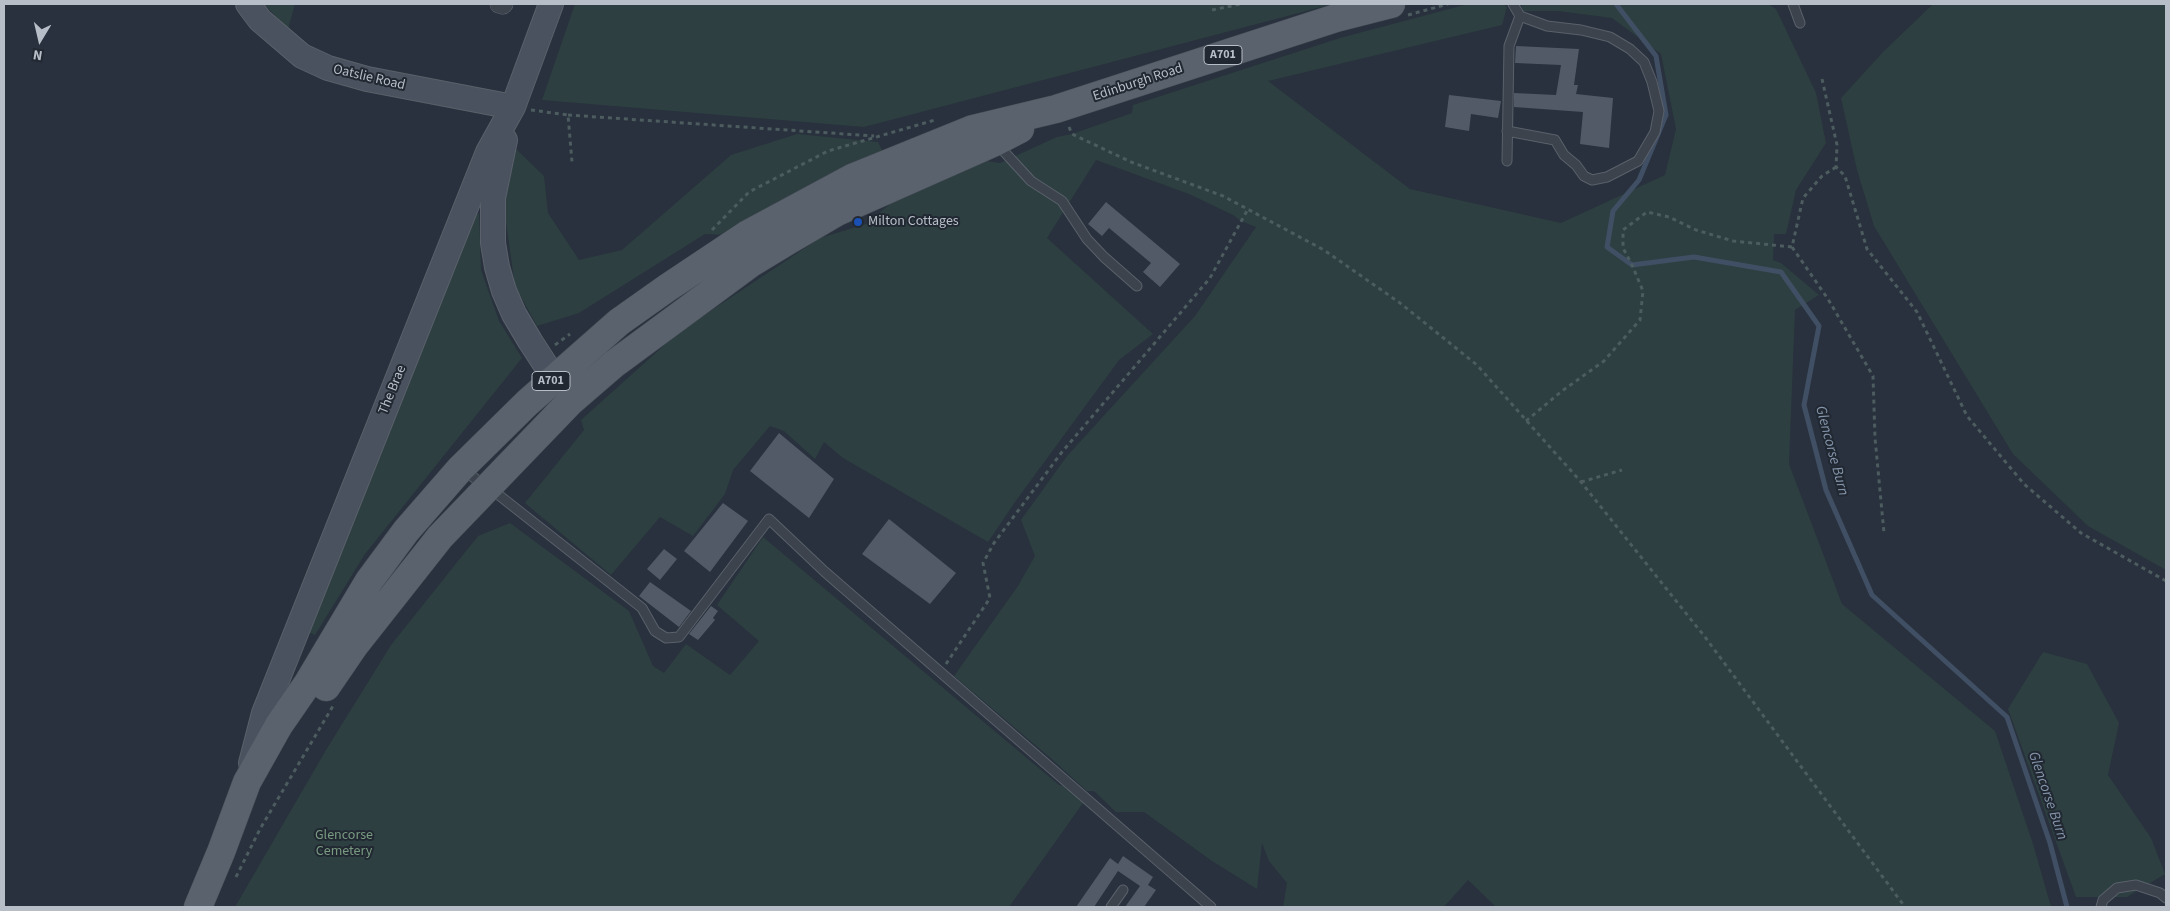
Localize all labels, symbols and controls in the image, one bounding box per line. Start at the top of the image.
north arrow [15,15,65,65]
text: N [31,44,44,65]
road number: A701 [1204,46,1242,64]
street label: Edinburgh Road [1091,61,1185,105]
street label: Oatslie Road [331,62,407,94]
place label: Milton Cottages [868,214,959,230]
marker: Milton Cottages [852,216,864,228]
street label: The Brae [376,363,410,417]
road number: A701 [532,372,570,391]
water label: Glencorse Burn [1810,404,1852,498]
water label: Glencorse Burn [2023,749,2071,843]
park label: Glencorse Cemetery [315,828,373,860]

